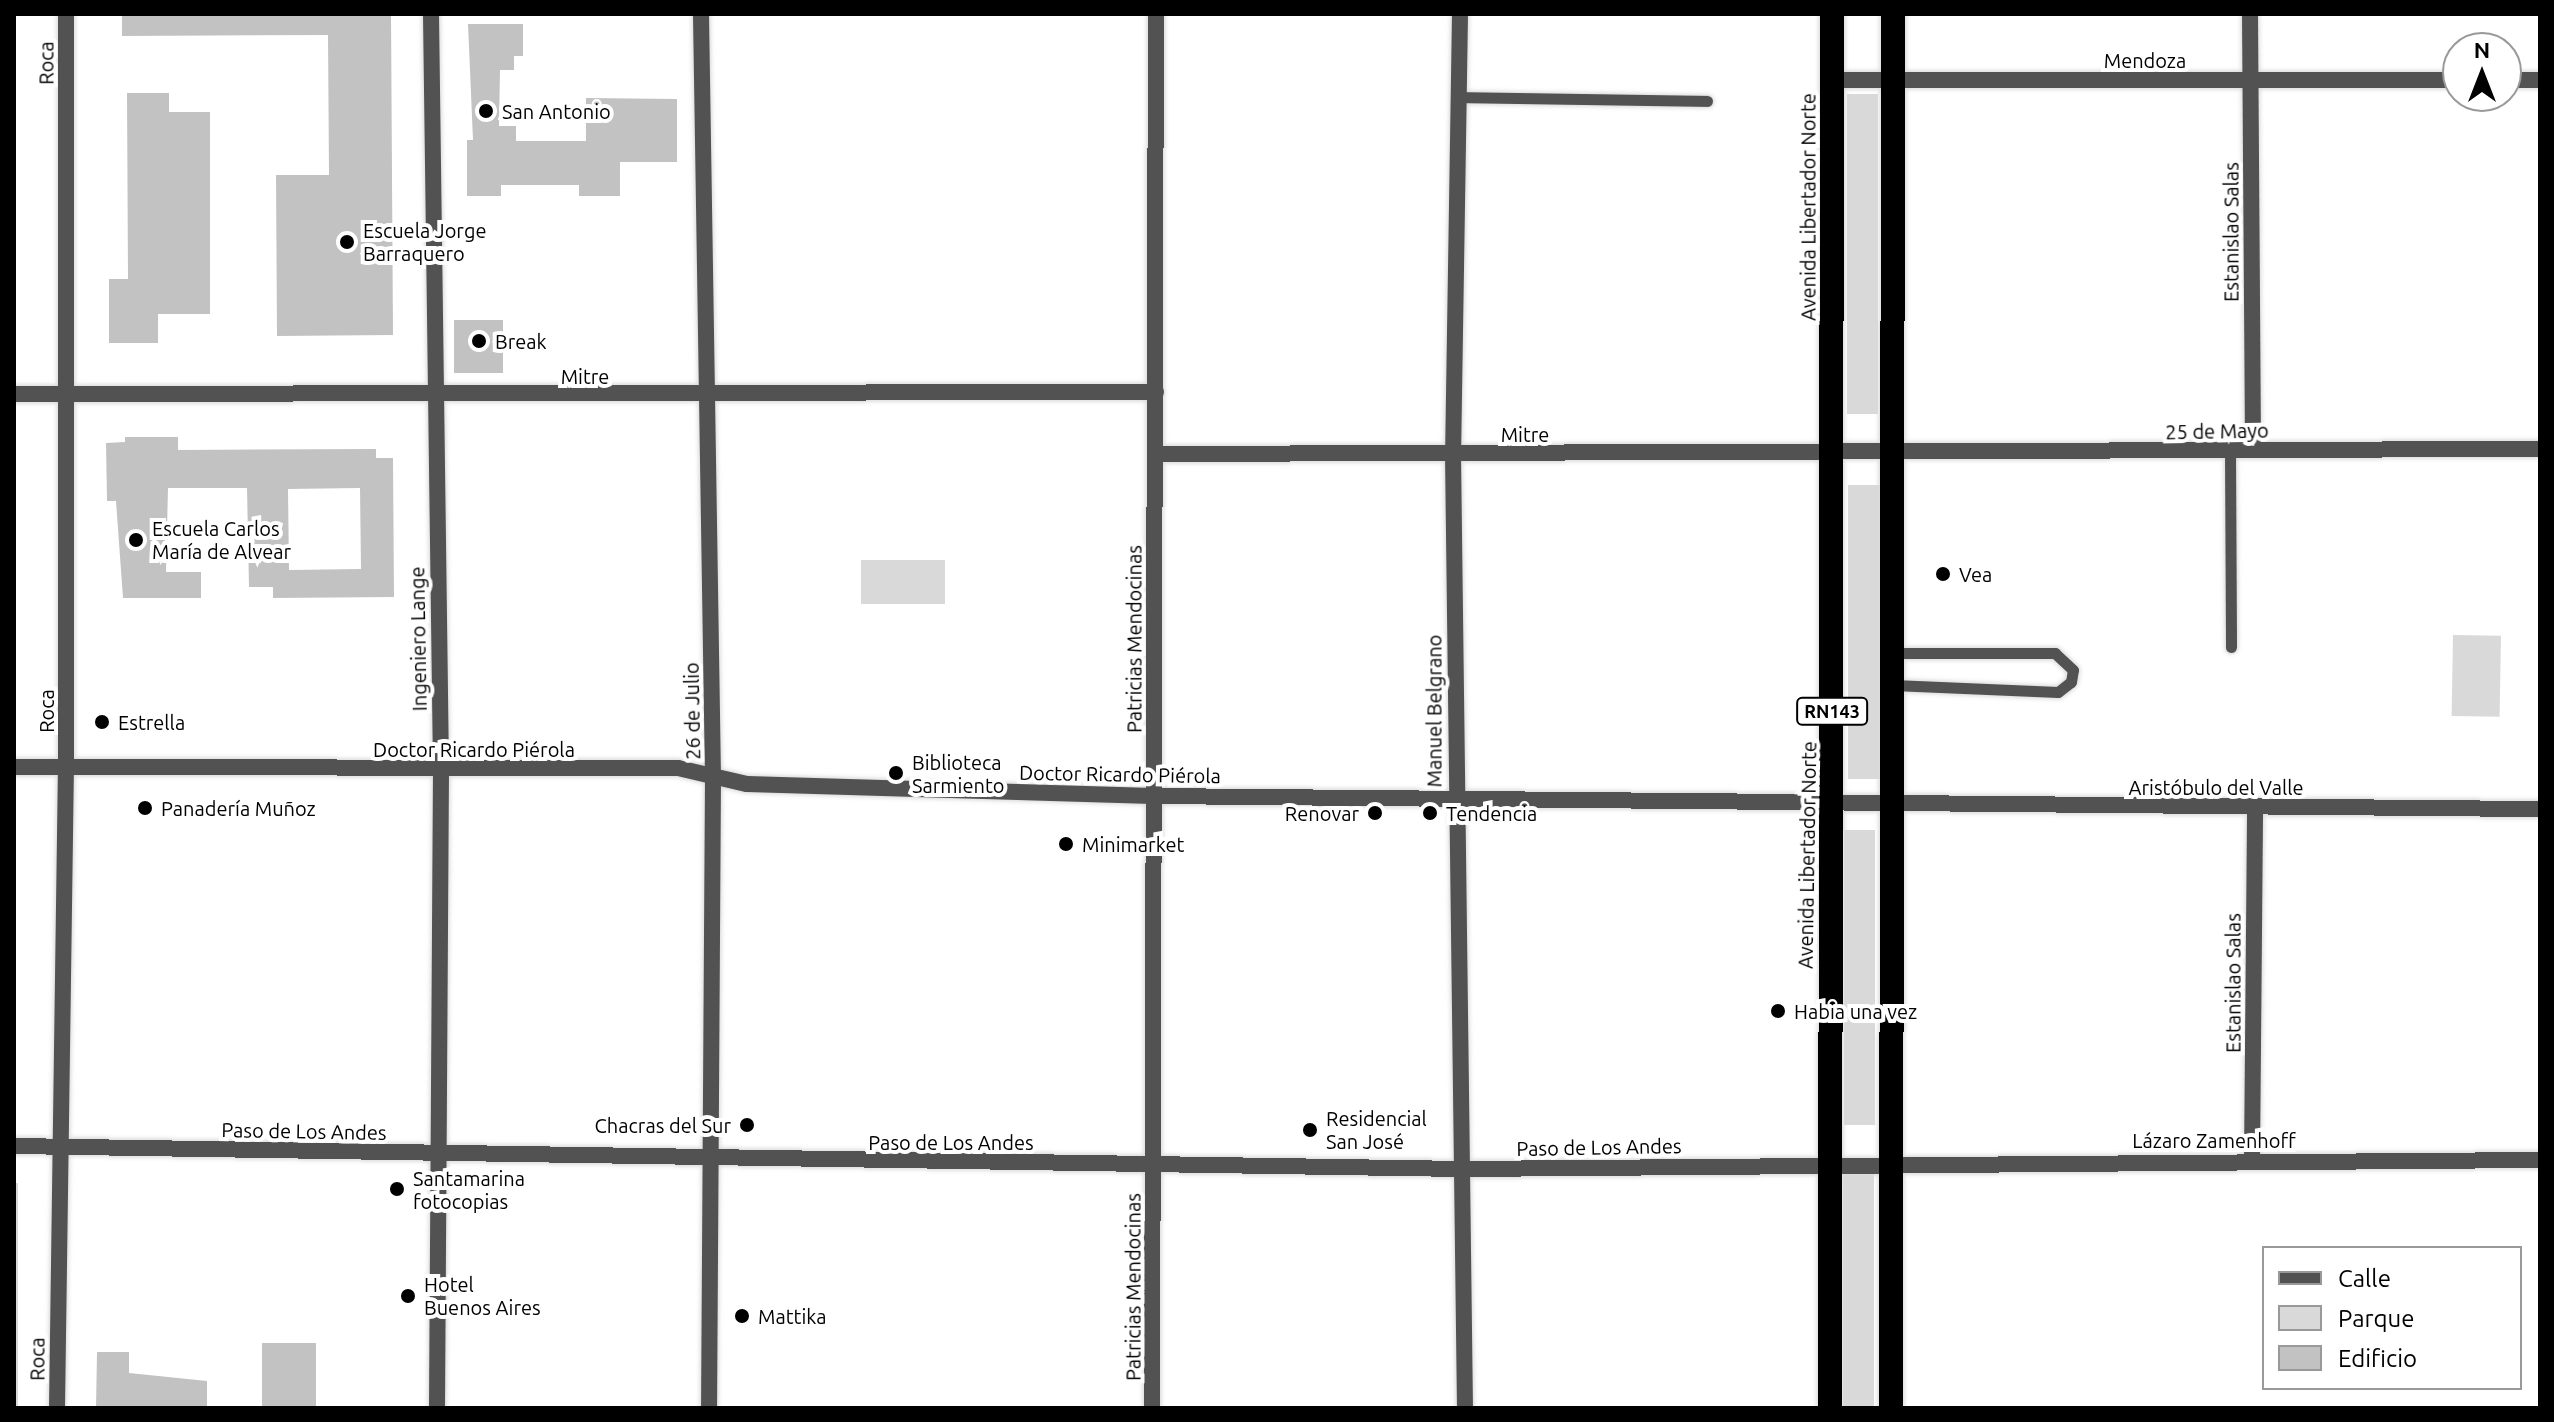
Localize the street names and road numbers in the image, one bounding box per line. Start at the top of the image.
street label: Roca [34,41,58,85]
street label: Mendoza [2104,48,2186,72]
street label: Avenida Libertador Norte [1796,93,1820,321]
street label: Estanislao Salas [2219,162,2243,302]
street label: Mitre [561,364,609,388]
street label: 25 de Mayo [2165,418,2269,444]
street label: Mitre [1501,422,1549,446]
street label: Patricias Mendocinas [1122,545,1146,733]
street label: Ingeniero Lange [405,566,431,712]
street label: Manuel Belgrano [1422,635,1446,787]
street label: 26 de Julio [679,662,705,760]
street label: Roca [34,689,58,733]
road number: RN143 [1796,697,1868,725]
street label: Doctor Ricardo Piérola [373,737,575,761]
street label: Avenida Libertador Norte [1793,741,1821,969]
street label: Doctor Ricardo Piérola [1019,760,1221,788]
street label: Aristóbulo del Valle [2129,775,2303,799]
street label: Estanislao Salas [2221,913,2245,1053]
street label: Paso de Los Andes [221,1118,387,1144]
street label: Lázaro Zamenhoff [2132,1128,2296,1152]
street label: Paso de Los Andes [868,1130,1034,1154]
street label: Paso de Los Andes [1516,1134,1682,1160]
street label: Patricias Mendocinas [1121,1193,1145,1381]
street label: Roca [25,1337,49,1381]

